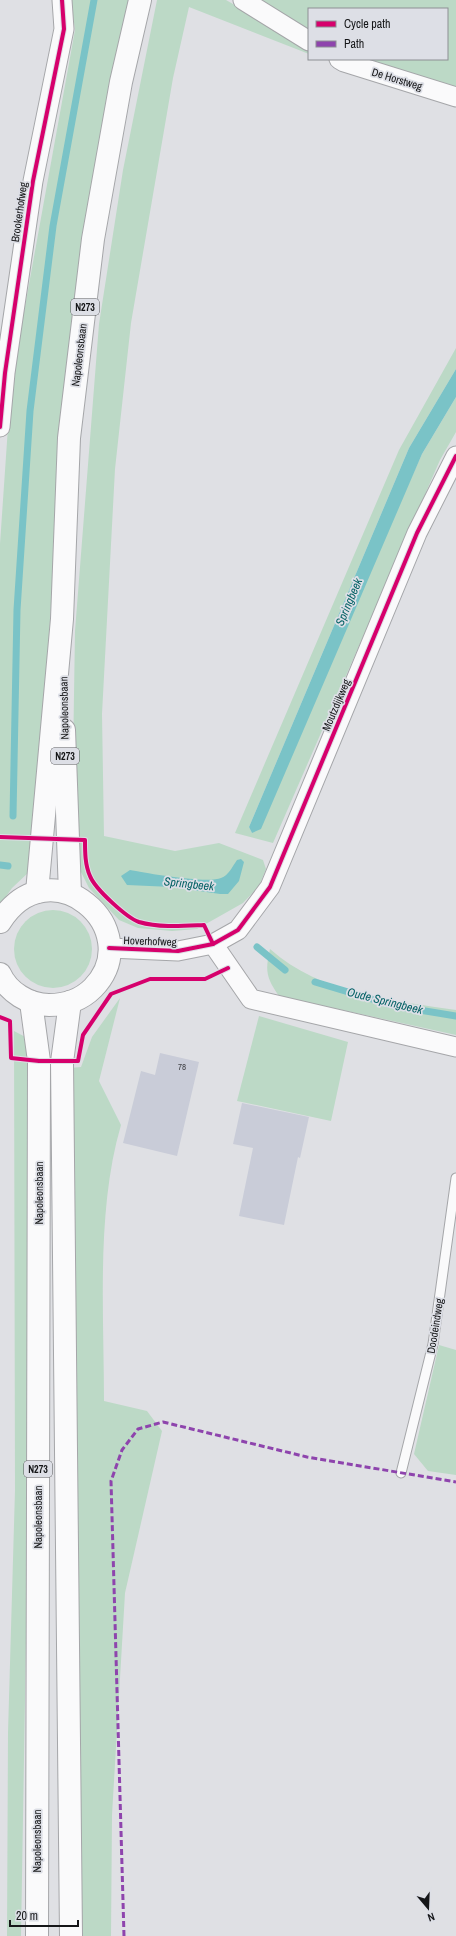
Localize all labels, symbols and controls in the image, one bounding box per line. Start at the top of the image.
legend [308,8,448,60]
text: Cycle path [344,16,391,32]
text: Path [344,36,364,52]
street label: De Horstweg [370,65,424,93]
street label: Brookerhofweg [8,181,30,243]
road number: N273 [71,299,99,315]
street label: Napoleonsbaan [68,323,90,387]
water label: Springbeek [332,575,367,628]
street label: Napoleonsbaan [56,676,72,740]
street label: Moutzdijkweg [319,677,353,733]
road number: N273 [51,748,79,764]
water label: Springbeek [163,873,216,895]
street label: Hoverhofweg [123,933,177,949]
water label: Oude Springbeek [346,984,425,1018]
house number: 78 [178,1061,186,1073]
street label: Napoleonsbaan [32,1161,46,1225]
street label: Doodeindweg [424,1297,446,1355]
road number: N273 [24,1461,52,1477]
street label: Napoleonsbaan [31,1485,45,1549]
street label: Napoleonsbaan [30,1809,44,1873]
north arrow [408,1888,448,1928]
scale bar [10,1902,78,1928]
text: 20 m [16,1908,38,1924]
text: N [426,1910,437,1925]

